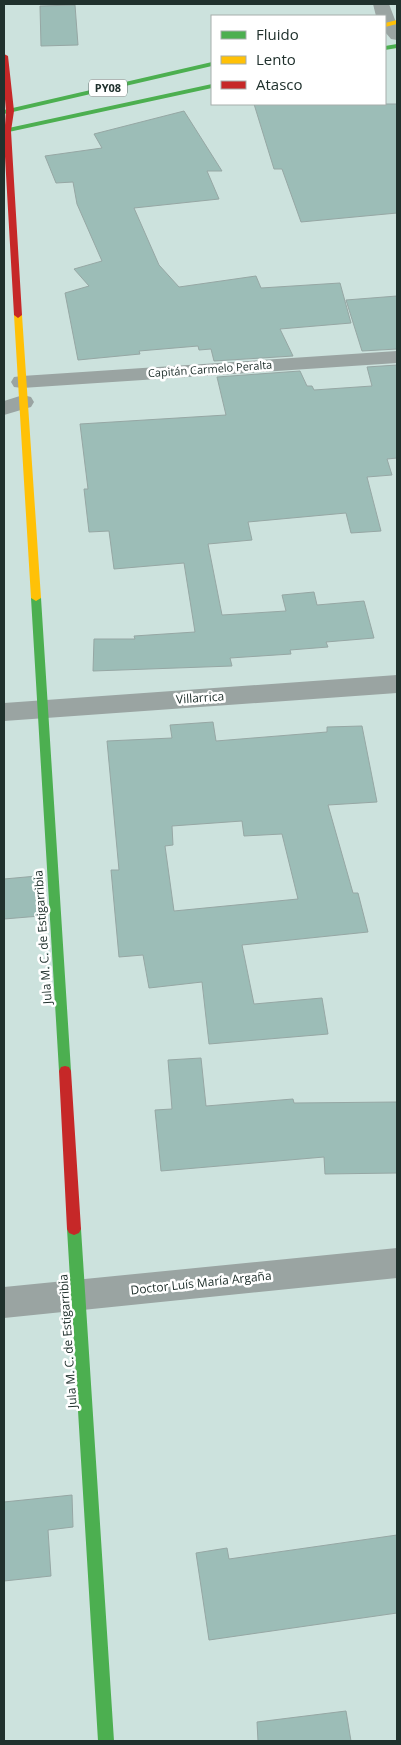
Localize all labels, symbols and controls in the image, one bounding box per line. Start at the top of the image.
legend [211,15,386,105]
text: Fluido [256,24,299,44]
text: Lento [256,49,296,69]
text: Atasco [256,74,303,94]
road number: PY08 [89,80,127,96]
street label: Capitán Carmelo Peralta [147,357,273,380]
street label: Villarrica [175,687,225,708]
street label: Jula M. C. de Estigarribia [29,869,56,1006]
street label: Doctor Luís María Argaña [130,1267,272,1298]
street label: Jula M. C. de Estigarribia [54,1273,81,1410]

